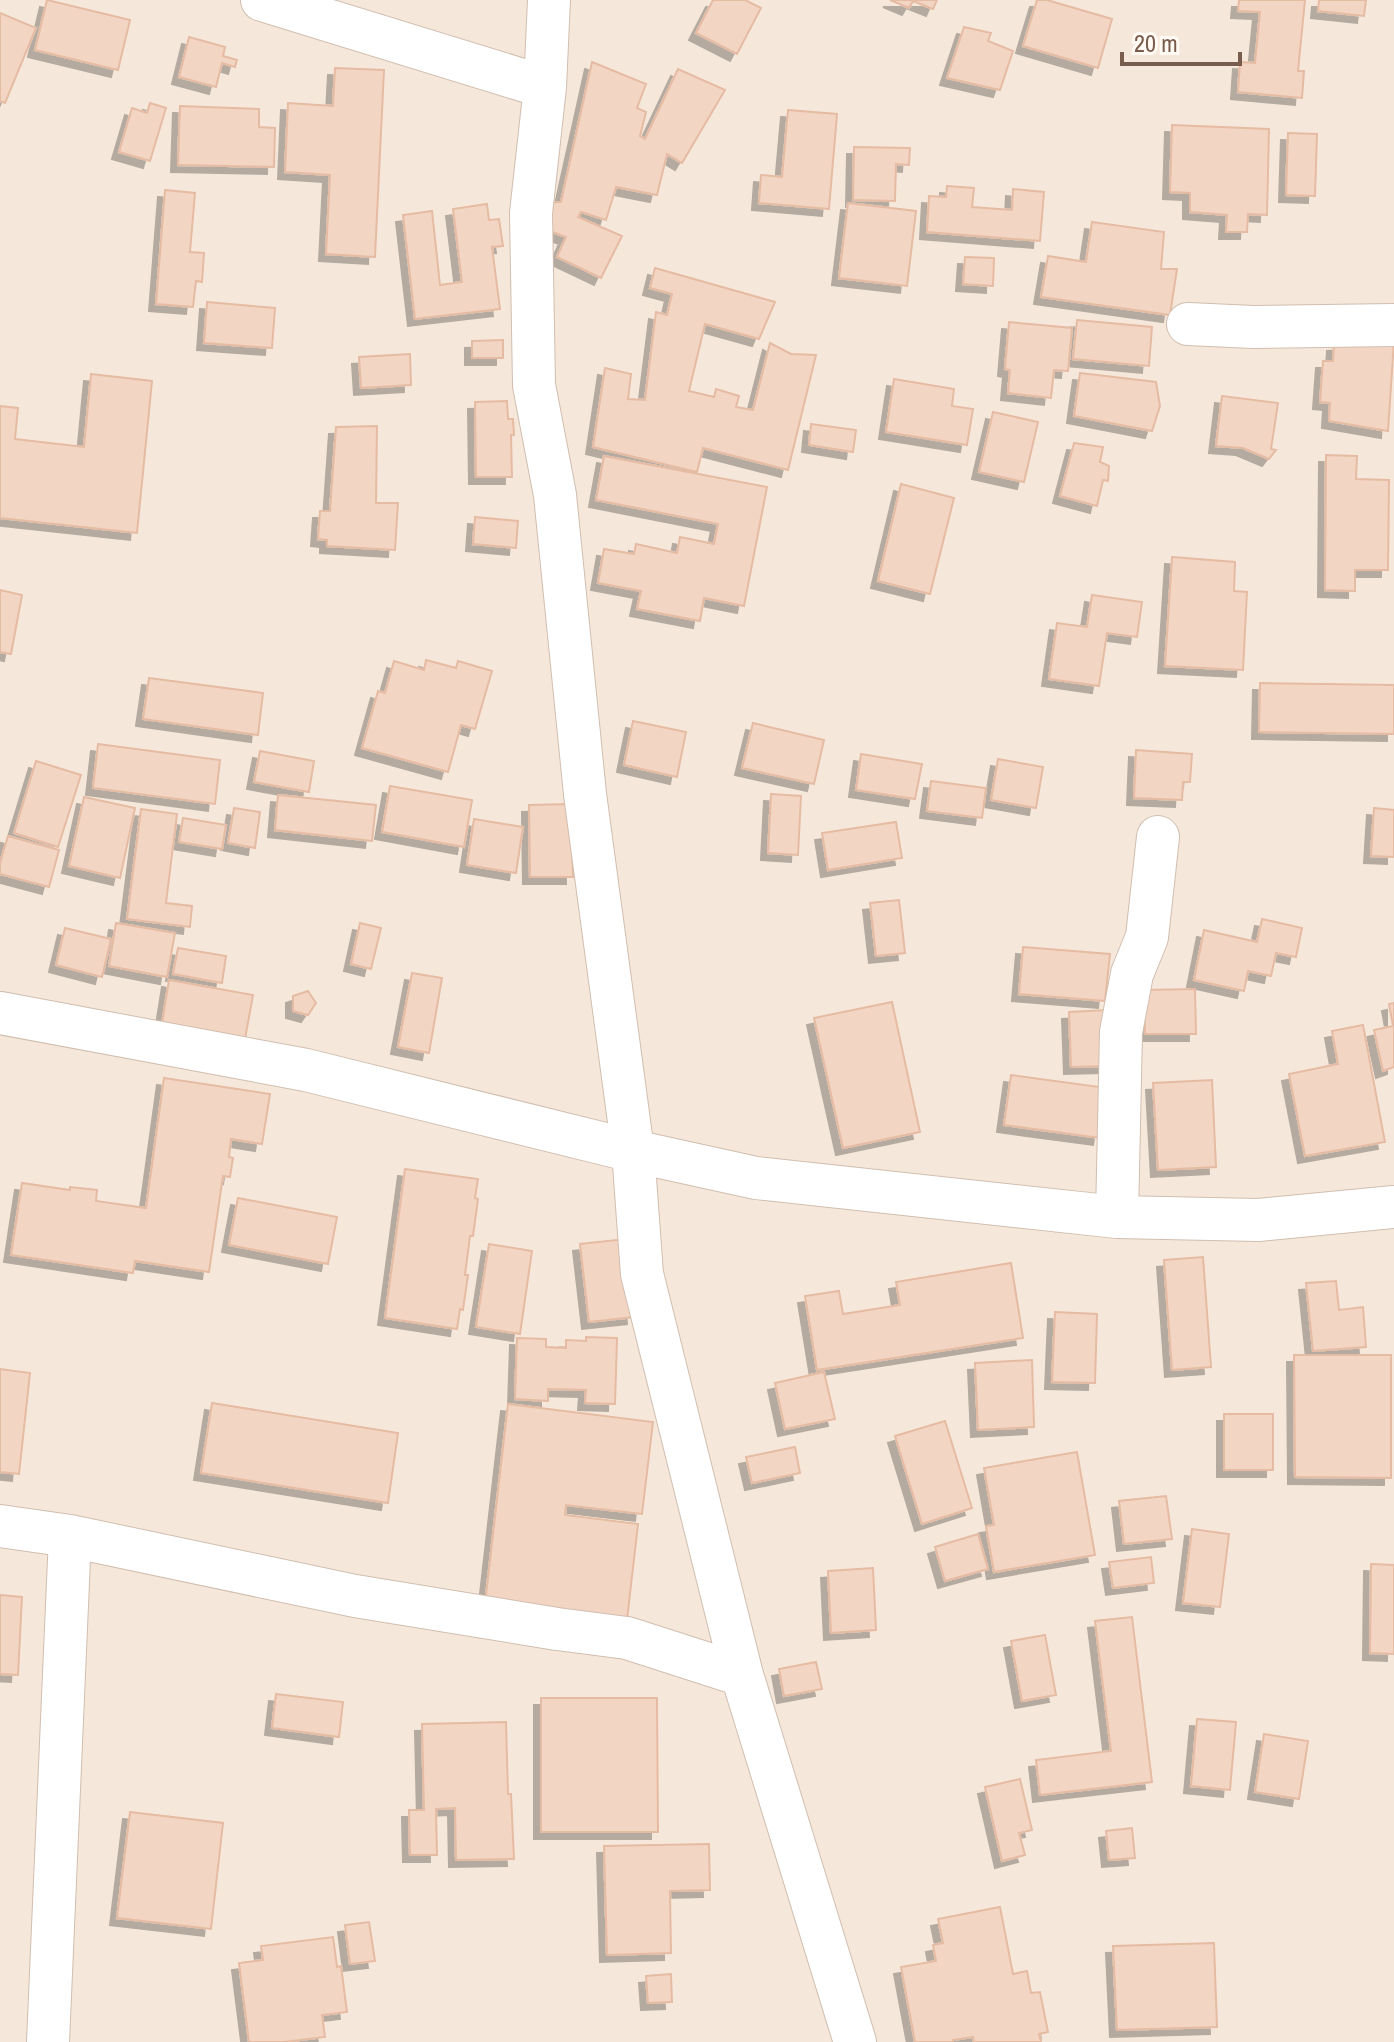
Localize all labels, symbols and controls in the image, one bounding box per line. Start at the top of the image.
scale bar [1122,16,1240,66]
text: 20 m [1134,27,1178,59]

